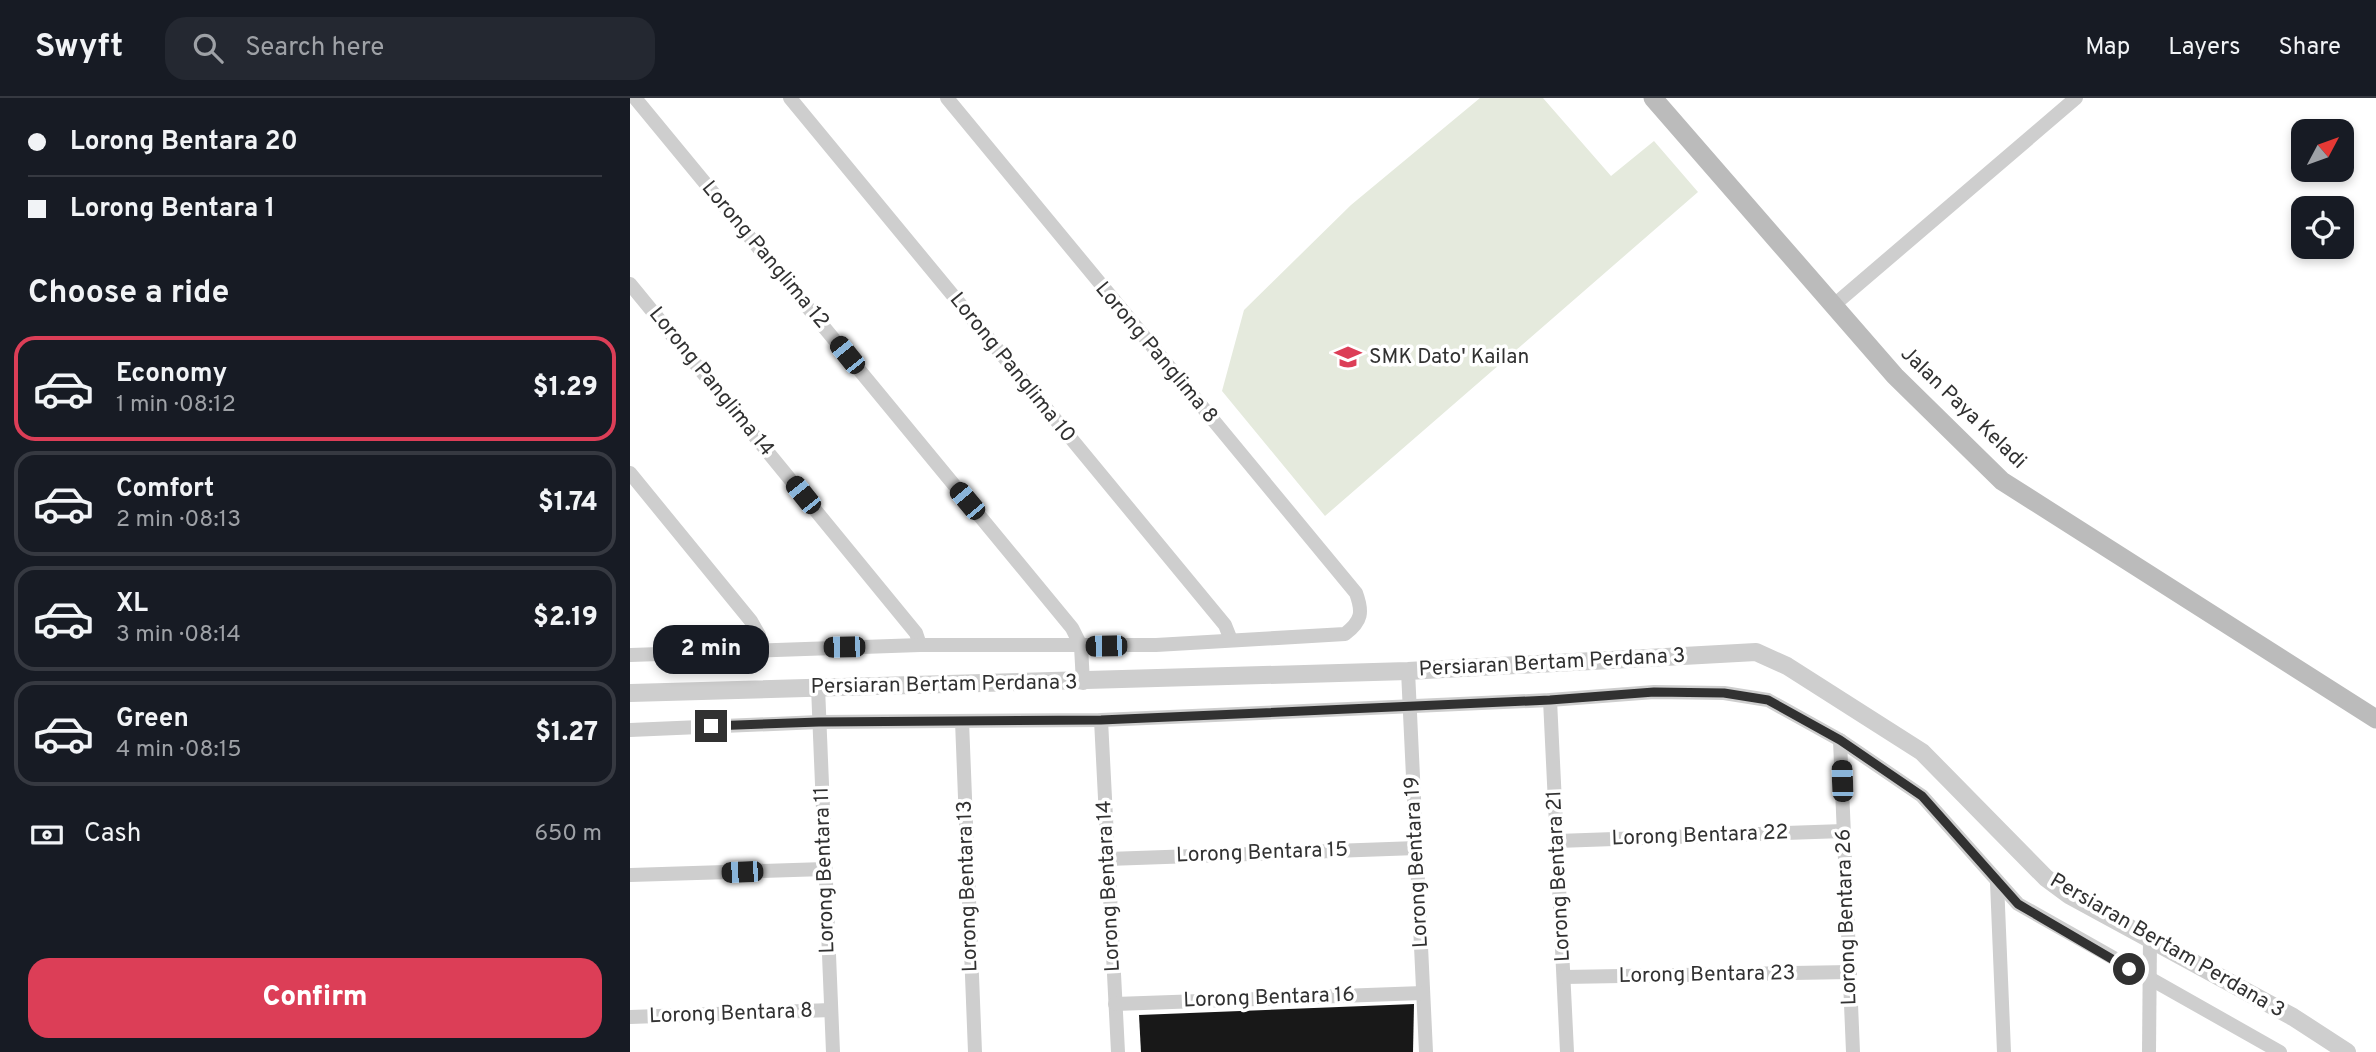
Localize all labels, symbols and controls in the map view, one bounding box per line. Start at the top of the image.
search box [165,17,655,80]
text: Swyft [35,27,123,69]
icon: search [189,29,227,67]
text: Search here [245,32,384,65]
text: Map [2085,33,2130,63]
text: Layers [2168,33,2240,63]
text: Share [2278,33,2341,63]
north arrow [2291,119,2354,182]
map controls [2291,119,2354,259]
text: Lorong Bentara 20 [70,126,298,159]
street label: Lorong Panglima 12 [695,175,835,335]
text: Lorong Bentara 1 [70,193,275,226]
button: locate [2291,196,2354,259]
text: Choose a ride [28,274,229,314]
street label: Lorong Panglima 8 [1089,276,1223,430]
street label: Lorong Panglima 10 [943,287,1081,449]
street label: Lorong Panglima 14 [642,302,780,462]
car [826,332,869,378]
street label: Jalan Paya Keladi [1894,341,2032,475]
school or university icon: SMK Dato' Kailan [1333,342,1363,372]
place label: SMK Dato' Kailan [1369,344,1529,371]
icon: car [32,357,95,420]
text: Economy [116,358,227,391]
text: $1.29 [533,372,598,405]
text: 1 min · 08:12 [116,391,236,420]
icon: car [32,472,95,535]
car [782,472,825,518]
text: Comfort [116,473,214,506]
car [946,478,989,524]
text: $1.74 [538,487,598,520]
text: 2 min · 08:13 [116,506,241,535]
icon: car [32,587,95,650]
text: XL [116,588,148,621]
text: $2.19 [533,602,598,635]
text: 3 min · 08:14 [116,621,241,650]
callout: 2 min [653,624,769,674]
text: 2 min [681,635,741,664]
car [1085,635,1128,657]
car [823,636,866,658]
street label: Persiaran Bertam Perdana 3 [1418,643,1686,683]
street label: Persiaran Bertam Perdana 3 [810,669,1078,701]
icon: car [32,702,95,765]
text: Green [116,703,189,736]
route end [695,710,727,742]
text: $1.27 [535,717,598,750]
text: 4 min · 08:15 [116,736,242,765]
car [1831,760,1854,802]
street label: Lorong Bentara 19 [1399,776,1435,948]
street label: Lorong Bentara 11 [809,786,841,954]
street label: Lorong Bentara 21 [1541,789,1577,963]
street label: Lorong Bentara 13 [952,800,984,972]
street label: Lorong Bentara 14 [1091,800,1127,972]
icon: cash [28,816,66,854]
text: Cash [84,818,141,851]
street label: Lorong Bentara 22 [1611,819,1789,853]
text: 650 m [534,820,602,849]
street label: Lorong Bentara 26 [1830,828,1864,1006]
street label: Lorong Bentara 15 [1176,837,1348,869]
car [721,861,764,883]
street label: Persiaran Bertam Perdana 3 [2045,868,2289,1024]
route start [2113,953,2145,985]
button: Confirm [28,958,602,1038]
street label: Lorong Bentara 23 [1618,960,1796,990]
street label: Lorong Bentara 16 [1183,982,1355,1014]
street label: Lorong Bentara 8 [649,998,813,1030]

